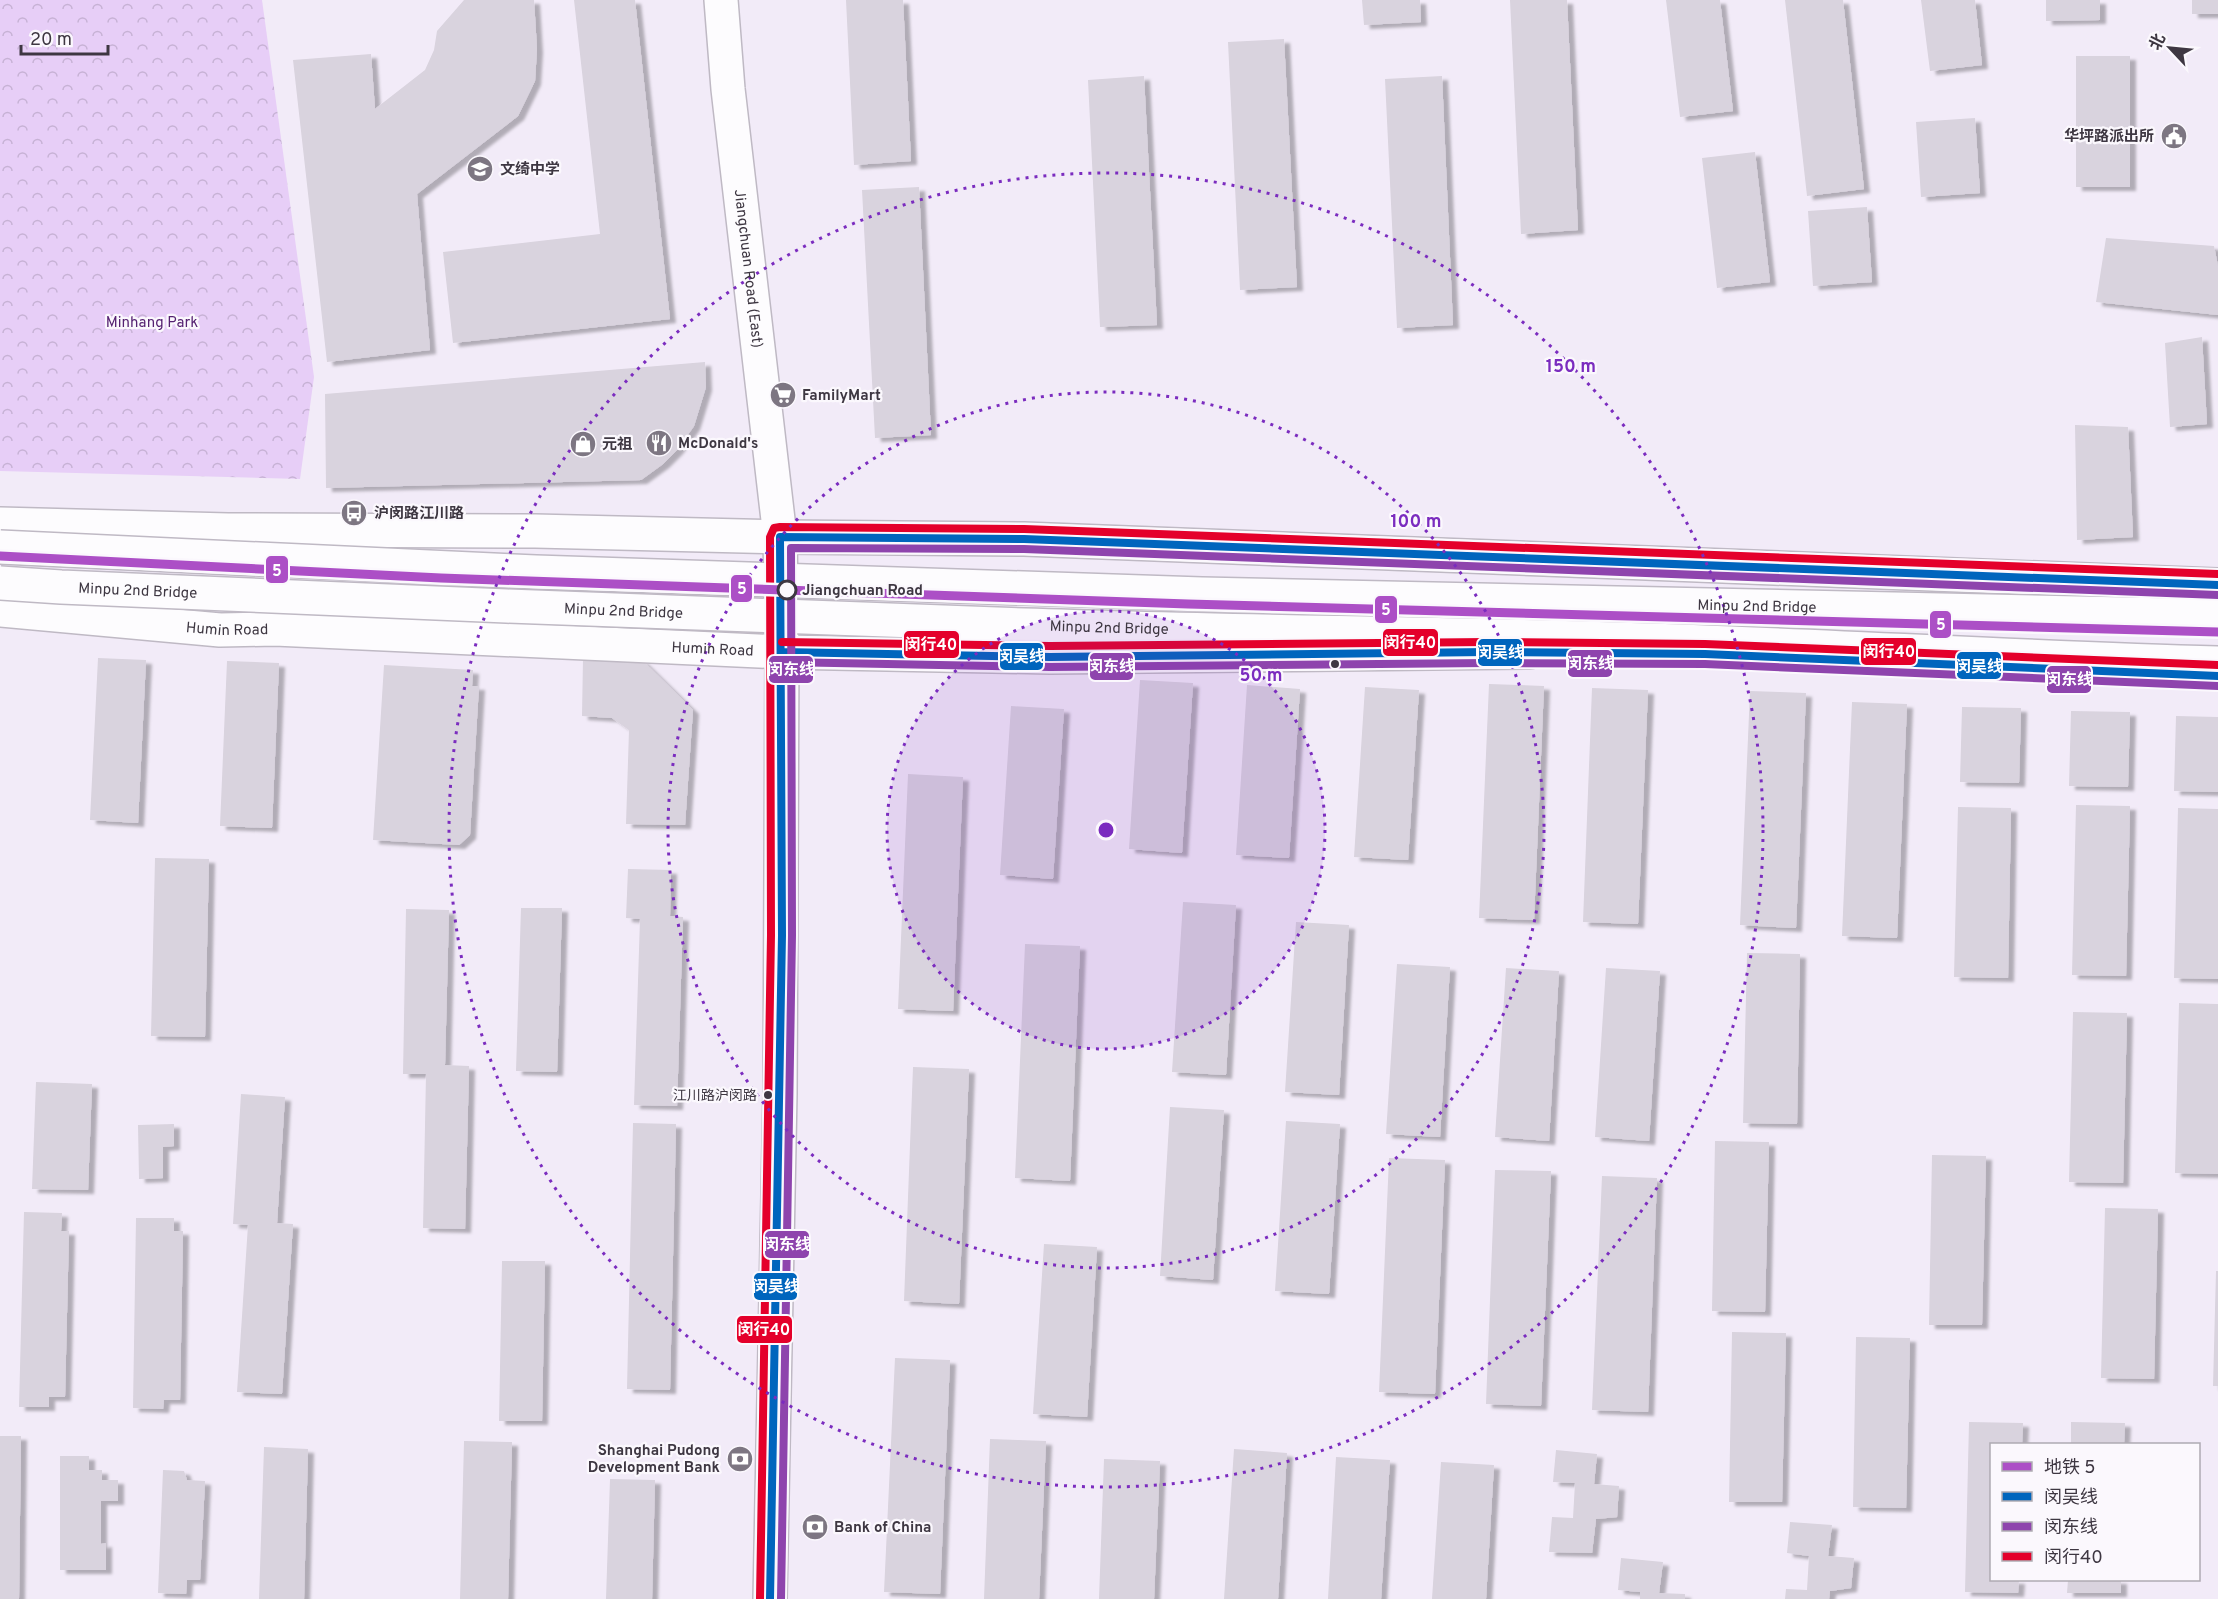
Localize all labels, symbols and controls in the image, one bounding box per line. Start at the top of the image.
scale bar [21,18,108,56]
north arrow [2140,18,2200,78]
text: 20 m [30,29,72,52]
text: 北 [2146,31,2171,54]
public building icon: 华坪路派出所 [2159,121,2189,151]
place label: 华坪路派出所 [2064,127,2154,147]
school or university icon: 文绮中学 [465,154,495,184]
place label: 文绮中学 [500,160,560,180]
street label: Jiangchuan Road (East) [729,188,766,349]
park label: Minhang Park [106,314,198,333]
text: 150 m [1546,356,1596,379]
supermarket icon: FamilyMart [768,380,798,410]
place label: FamilyMart [802,387,881,406]
restaurant icon: McDonald's [644,428,674,458]
shop icon: 元祖 [568,429,598,459]
place label: McDonald's [678,435,758,454]
place label: 元祖 [602,436,632,455]
bus stop icon: 沪闵路江川路 [339,498,369,528]
place label: 沪闵路江川路 [374,505,464,524]
text: 100 m [1390,511,1442,534]
line badge: 5 [265,555,289,584]
text: 5 [272,562,282,582]
line badge: 5 [730,574,753,603]
street label: Minpu 2nd Bridge [78,580,198,604]
text: 5 [737,580,747,600]
marker: Jiangchuan Road [777,580,797,600]
place label: Jiangchuan Road [802,582,923,601]
line badge: 5 [1374,595,1398,624]
street label: Minpu 2nd Bridge [1697,597,1817,618]
street label: Minpu 2nd Bridge [563,600,683,624]
text: 5 [1381,601,1391,621]
line badge: 5 [1929,610,1952,639]
text: 5 [1936,616,1946,636]
street label: Minpu 2nd Bridge [1049,618,1169,640]
street label: Humin Road [185,619,268,641]
line badge: 闵行40 [1382,628,1439,657]
line badge: 闵行40 [903,630,960,659]
text: 闵行40 [1384,634,1436,654]
text: 闵行40 [905,636,957,656]
line badge: 闵行40 [1860,637,1917,666]
line badge: 闵吴线 [1477,638,1523,667]
street label: Humin Road [671,639,754,662]
line badge: 闵吴线 [999,642,1044,671]
text: 闵行40 [1863,643,1915,663]
text: 闵吴线 [1476,644,1524,664]
text: 闵吴线 [997,648,1045,668]
line badge: 闵东线 [1567,649,1613,678]
line badge: 闵吴线 [1956,651,2002,680]
line badge: 闵东线 [1089,652,1134,681]
line badge: 闵东线 [768,655,814,684]
text: 闵东线 [1566,655,1614,675]
text: 闵东线 [1087,658,1135,678]
unlabelled marker [1329,658,1341,670]
text: 闵吴线 [1955,658,2003,678]
text: 闵东线 [767,661,815,681]
text: 50 m [1239,665,1283,688]
line badge: 闵东线 [2046,665,2092,694]
text: 闵东线 [2045,671,2093,691]
centre of rings [1096,820,1116,840]
place label: 江川路沪闵路 [673,1088,757,1105]
marker: 江川路沪闵路 [762,1089,774,1101]
line badge: 闵东线 [764,1230,810,1259]
text: 闵东线 [763,1236,811,1256]
line badge: 闵吴线 [753,1272,798,1301]
text: 闵吴线 [752,1278,800,1298]
line badge: 闵行40 [736,1315,793,1344]
text: 闵行40 [738,1321,790,1341]
place label: Shanghai Pudong Development Bank [588,1442,720,1478]
legend [1990,1443,2200,1581]
bank icon: Shanghai Pudong Development Bank [725,1444,755,1474]
text: 地铁 5 [2044,1457,2095,1480]
text: 闵吴线 [2044,1487,2098,1510]
bank icon: Bank of China [800,1512,830,1542]
text: 闵东线 [2044,1517,2098,1540]
place label: Bank of China [834,1519,931,1538]
text: 闵行40 [2044,1547,2103,1570]

